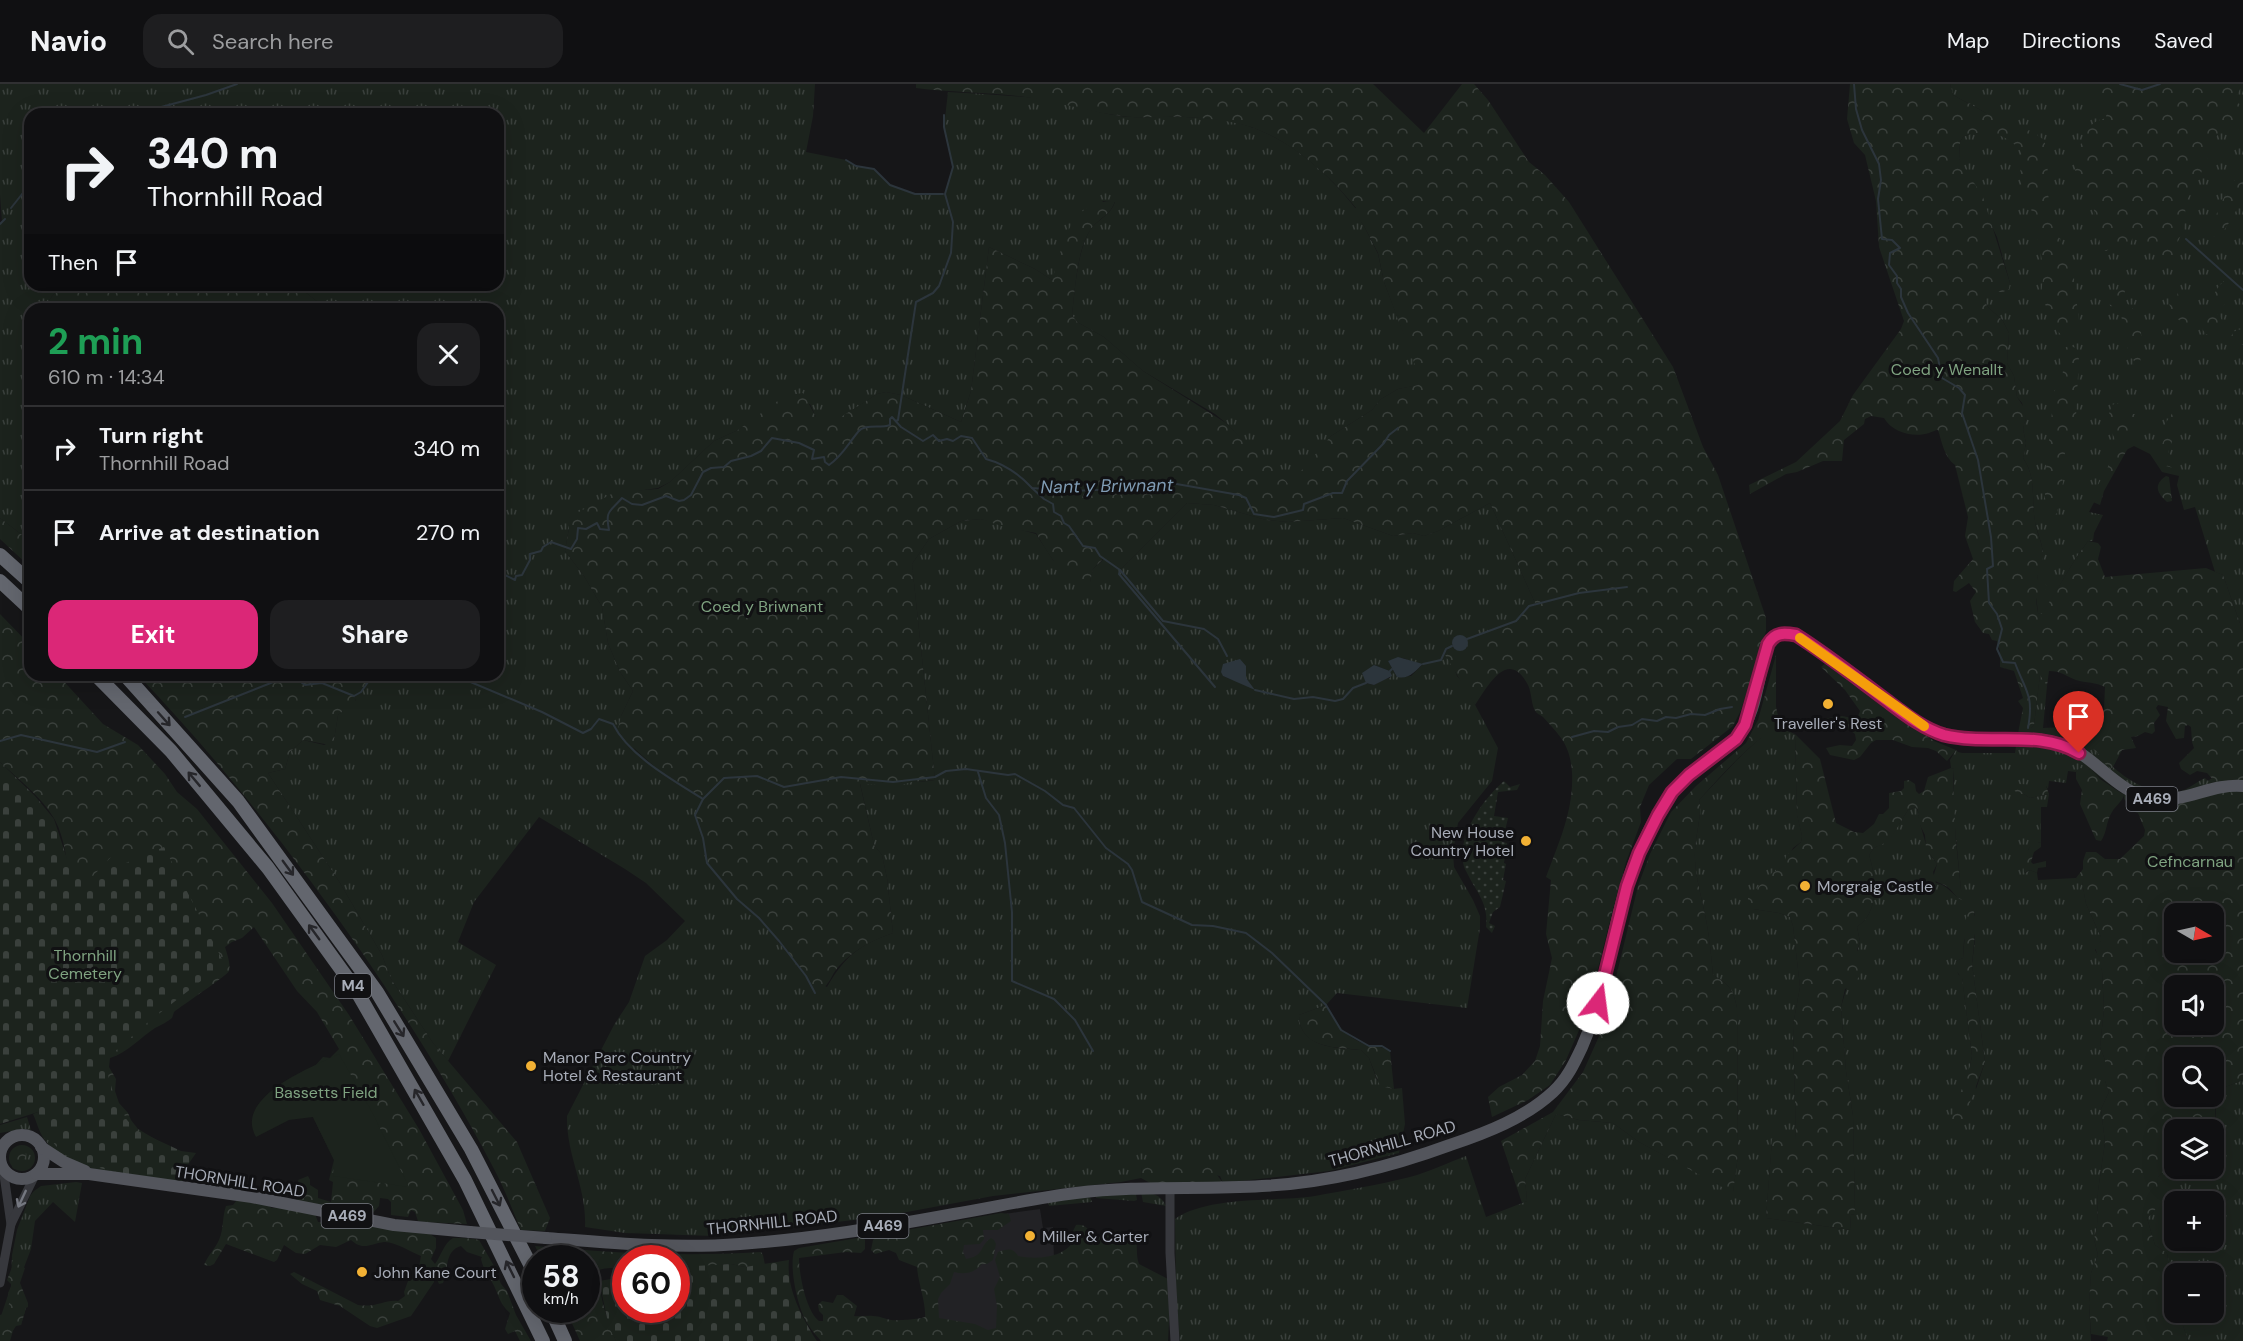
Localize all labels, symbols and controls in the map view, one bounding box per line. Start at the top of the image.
search box [143,14,563,68]
text: Navio [30,23,107,60]
icon: search [164,25,197,58]
text: Search here [212,27,333,56]
text: Map [1947,27,1989,55]
text: Directions [2022,27,2121,55]
text: Saved [2154,27,2213,55]
text: 340 m [147,126,279,181]
icon: right [48,132,126,210]
text: Thornhill Road [147,179,323,214]
icon: arrive [110,246,143,279]
text: Then [48,248,98,277]
text: 2 min [48,318,143,365]
button: close [417,323,480,386]
park label: Coed y Wenallt [1891,359,2003,380]
text: 610 m · 14:34 [48,364,165,390]
text: Turn right [99,421,204,450]
icon: right [48,432,81,465]
text: 340 m [413,434,480,463]
text: Thornhill Road [99,450,230,476]
water label: Nant y Briwnant [1040,473,1175,499]
icon: arrive [48,516,81,549]
text: Arrive at destination [99,518,320,547]
text: 270 m [416,518,480,547]
park label: Coed y Briwnant [701,596,823,617]
button: Exit [48,600,258,669]
button: Share [270,600,480,669]
pin [2053,691,2104,753]
marker: Traveller's Rest [1821,697,1835,711]
icon: arrive [2062,700,2095,733]
one-way arrow [157,711,171,726]
place label: Traveller's Rest [1774,713,1882,734]
one-way arrow [187,772,201,787]
road number: A469 [2126,787,2178,811]
place label: New House Country Hotel [1411,822,1514,861]
marker: New House Country Hotel [1519,834,1533,848]
park label: Cefncarnau [2147,851,2233,872]
one-way arrow [282,860,295,876]
place label: Morgraig Castle [1817,876,1933,897]
marker: Morgraig Castle [1798,879,1812,893]
north arrow [2164,903,2224,963]
map controls [2164,903,2224,1323]
one-way arrow [308,925,320,941]
park label: Thornhill Cemetery [48,945,122,984]
position arrow [1566,971,1630,1035]
road number: M4 [335,974,371,998]
button: sound [2164,975,2224,1035]
one-way arrow [394,1020,406,1037]
place label: Manor Parc Country Hotel & Restaurant [543,1047,691,1086]
button: search [2164,1047,2224,1107]
marker: Manor Parc Country Hotel & Restaurant [524,1059,538,1073]
park label: Bassetts Field [274,1082,378,1103]
one-way arrow [412,1089,424,1106]
street label: THORNHILL ROAD [1326,1115,1458,1172]
button: layers [2164,1119,2224,1179]
street label: THORNHILL ROAD [173,1161,306,1202]
one-way arrow [491,1188,502,1206]
one-way arrow [16,1190,27,1208]
button: + [2164,1191,2224,1251]
road number: A469 [322,1204,372,1228]
street label: THORNHILL ROAD [706,1205,838,1240]
road number: A469 [858,1214,908,1238]
place label: Miller & Carter [1042,1226,1149,1247]
marker: Miller & Carter [1023,1229,1037,1243]
speed limit sign: 60 [612,1245,690,1323]
text: 58 [542,1257,580,1296]
one-way arrow [503,1260,515,1278]
place label: John Kane Court [374,1262,497,1283]
button: − [2164,1263,2224,1323]
marker: John Kane Court [355,1265,369,1279]
text: km/h [543,1289,579,1309]

